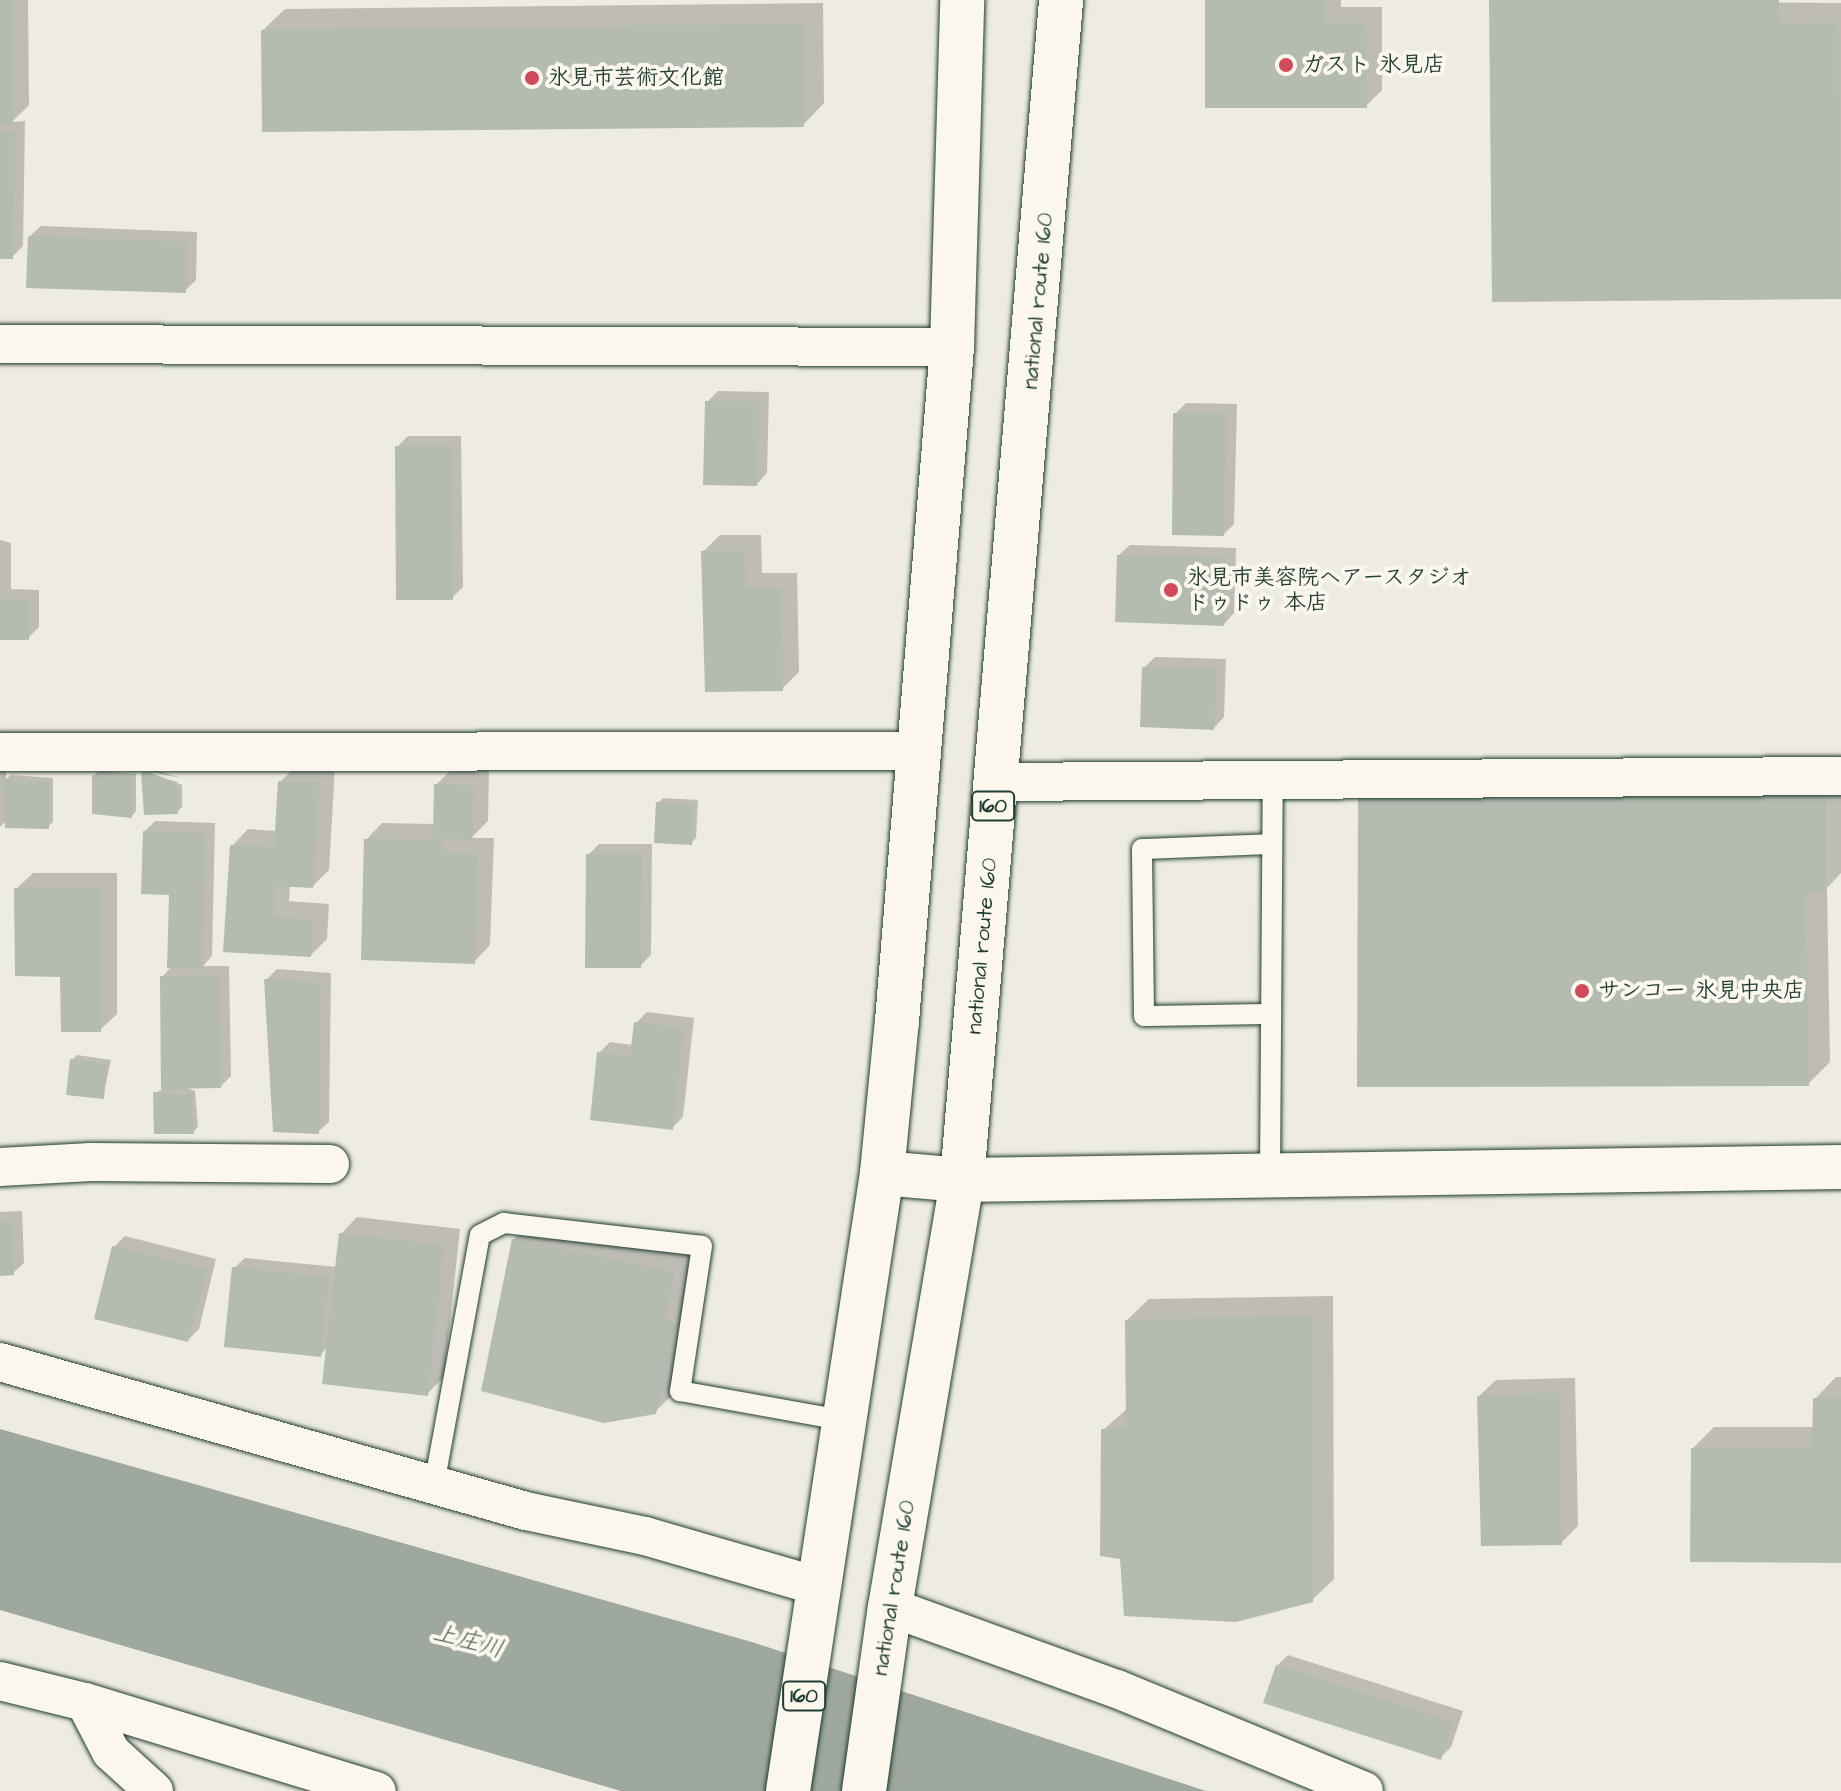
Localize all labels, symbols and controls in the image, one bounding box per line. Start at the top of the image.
place label: ガスト 氷見店 [1302,52,1443,78]
marker: ガスト 氷見店 [1277,56,1295,74]
place label: 氷見市芸術文化館 [548,65,724,91]
marker: 氷見市芸術文化館 [523,69,541,87]
street label: national route 160 [1017,212,1059,390]
place label: 氷見市美容院ヘアースタジオ ドゥドゥ 本店 [1187,564,1472,616]
marker: 氷見市美容院ヘアースタジオ ドゥドゥ 本店 [1162,581,1180,599]
road number: 160 [971,790,1015,822]
street label: national route 160 [961,857,1003,1035]
place label: サンコー 氷見中央店 [1598,978,1805,1004]
marker: サンコー 氷見中央店 [1573,982,1591,1000]
street label: national route 160 [867,1499,921,1677]
water label: 上庄川 [429,1619,507,1665]
road number: 160 [782,1680,826,1712]

